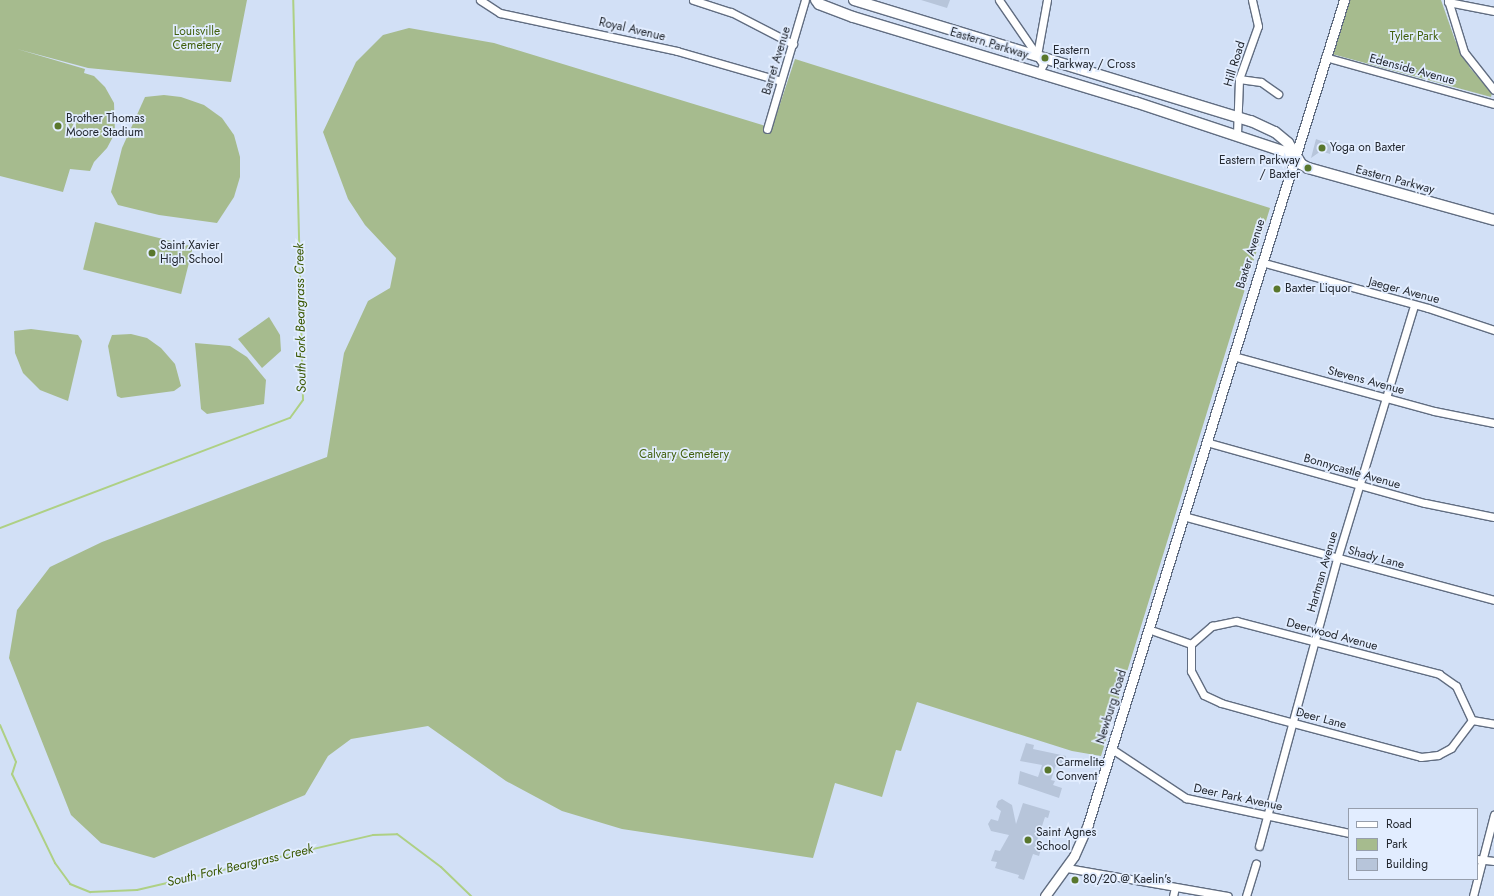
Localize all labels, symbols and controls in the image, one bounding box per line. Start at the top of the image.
street label: Royal Avenue [597,15,667,45]
park label: Louisville Cemetery [173,25,221,53]
street label: Barret Avenue [760,25,794,97]
street label: Eastern Parkway [948,25,1030,63]
park label: Tyler Park [1390,30,1438,44]
street label: Hill Road [1221,40,1249,88]
place label: Eastern Parkway / Cross [1053,44,1135,72]
street label: Edenside Avenue [1368,52,1456,88]
marker: Eastern Parkway / Cross [1040,53,1050,63]
place label: Brother Thomas Moore Stadium [66,112,145,140]
marker: Brother Thomas Moore Stadium [53,121,63,131]
place label: Yoga on Baxter [1330,141,1405,155]
marker: Yoga on Baxter [1317,143,1327,153]
place label: Eastern Parkway / Baxter [1219,154,1300,182]
marker: Eastern Parkway / Baxter [1303,163,1313,173]
street label: Eastern Parkway [1354,163,1436,197]
street label: Baxter Avenue [1234,218,1268,290]
place label: Saint Xavier High School [160,239,223,267]
water label: South Fork Beargrass Creek [292,243,310,393]
marker: Saint Xavier High School [147,248,157,258]
street label: Jaeger Avenue [1367,275,1441,307]
place label: Baxter Liquor [1285,282,1352,296]
marker: Baxter Liquor [1272,284,1282,294]
street label: Stevens Avenue [1326,364,1406,398]
park label: Calvary Cemetery [639,448,729,462]
street label: Bonnycastle Avenue [1302,451,1402,493]
street label: Hartman Avenue [1305,530,1341,614]
street label: Shady Lane [1346,544,1406,572]
street label: Deerwood Avenue [1285,616,1379,654]
street label: Newburg Road [1094,668,1130,746]
street label: Deer Lane [1294,705,1348,733]
place label: Carmelite Convent [1056,756,1105,784]
marker: Carmelite Convent [1043,765,1053,775]
street label: Deer Park Avenue [1192,782,1284,814]
legend [1348,808,1478,880]
text: Road [1386,815,1412,833]
place label: Saint Agnes School [1036,826,1096,854]
marker: Saint Agnes School [1023,835,1033,845]
text: Park [1386,835,1407,853]
water label: South Fork Beargrass Creek [165,842,315,890]
text: Building [1386,855,1428,873]
place label: 80/20 @ Kaelin's [1083,873,1171,887]
marker: 80/20 @ Kaelin's [1070,875,1080,885]

